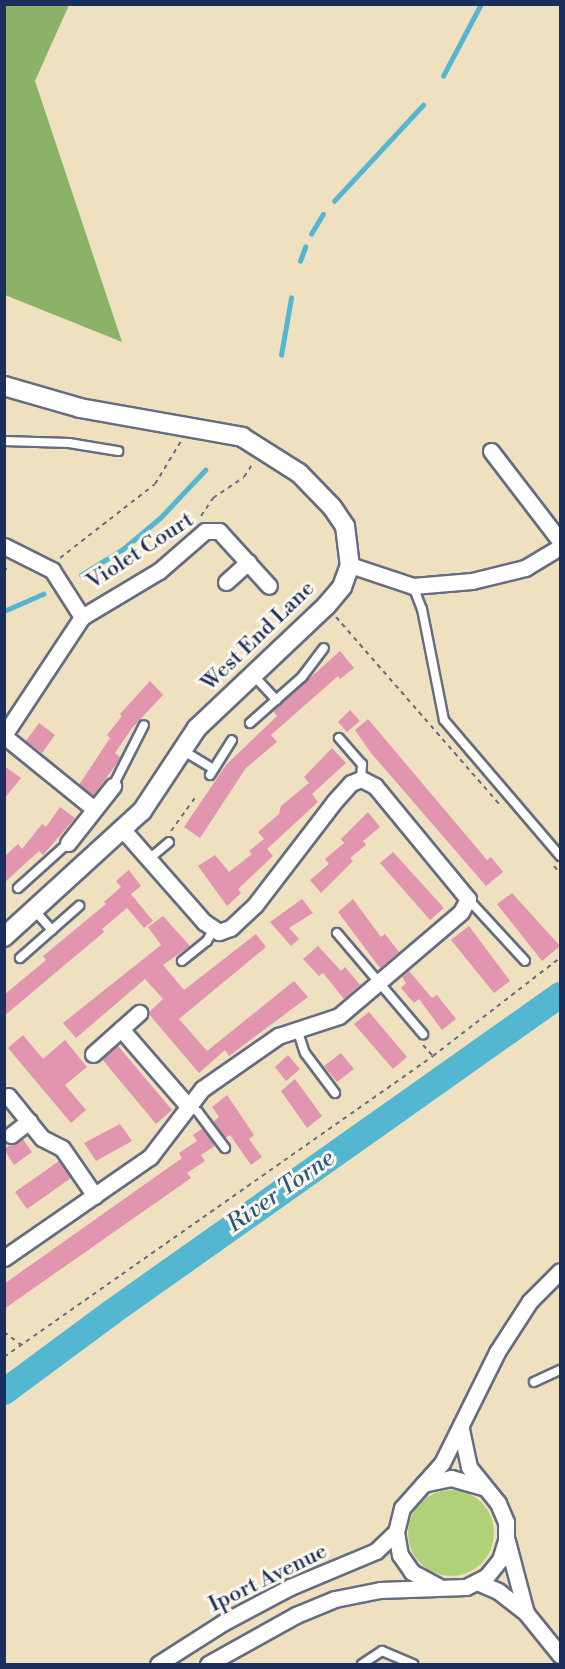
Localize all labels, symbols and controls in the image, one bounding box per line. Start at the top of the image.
street label: Violet Court [82,507,198,595]
street label: West End Lane [196,575,320,697]
water label: River Torne [222,1144,340,1240]
street label: Iport Avenue [205,1538,331,1618]

